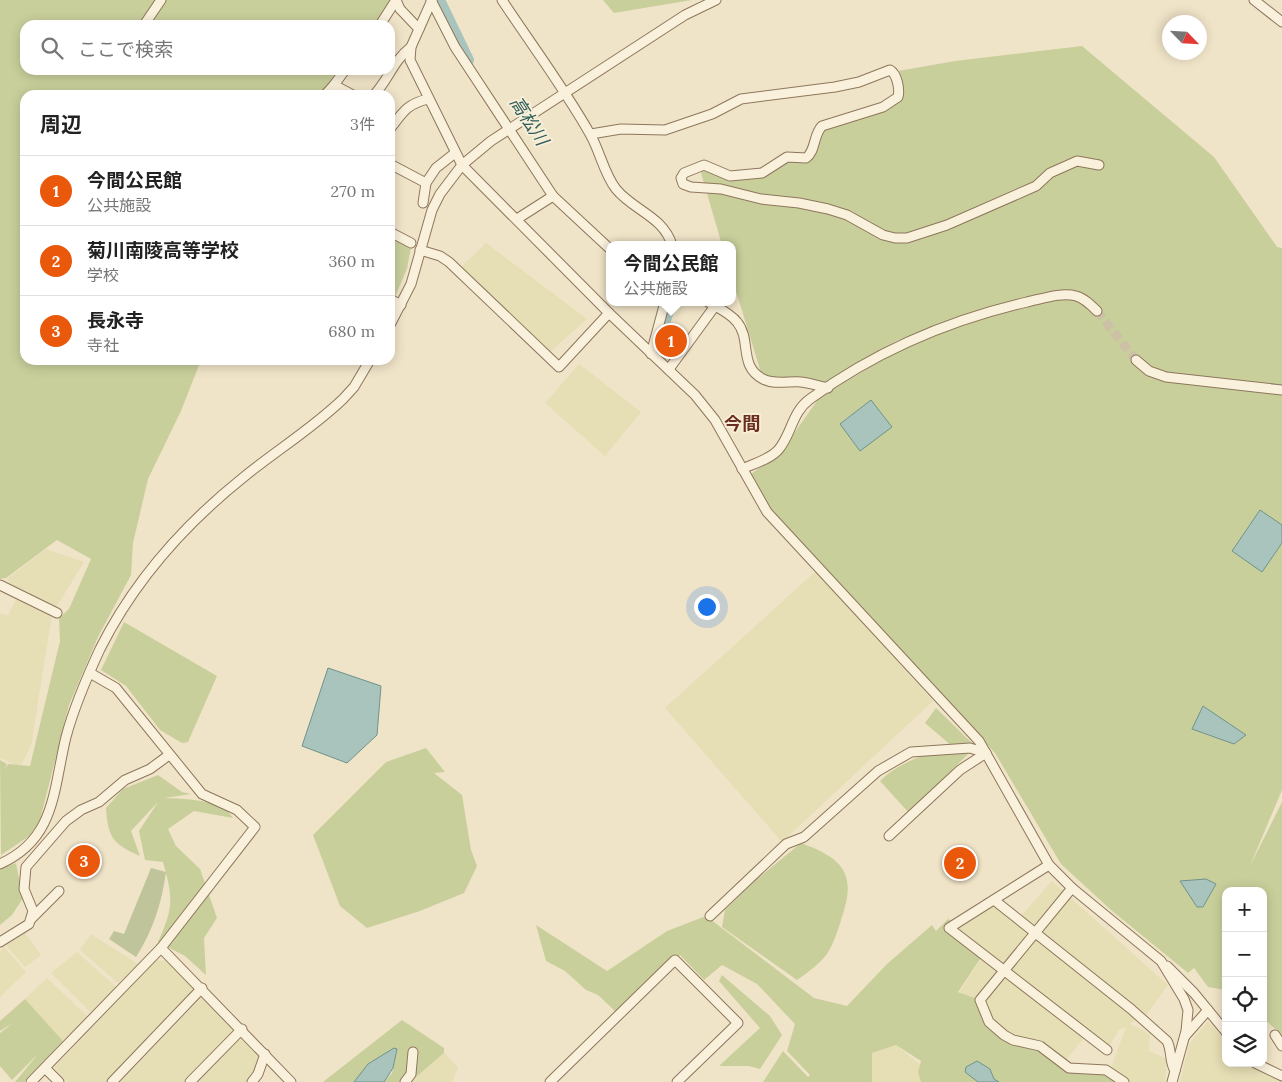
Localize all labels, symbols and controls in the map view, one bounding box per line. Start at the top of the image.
north arrow [1162,15,1207,60]
search box [20,20,395,75]
icon: search [38,34,66,62]
text: ここで検索 [78,37,173,61]
water label: 高松川 [505,92,555,151]
text: 周辺 [40,111,82,138]
text: 3件 [350,114,375,134]
text: 今間公民館 [87,168,182,192]
text: 1 [53,181,59,201]
text: 270 m [331,181,375,201]
text: 公共施設 [87,195,151,215]
text: 菊川南陵高等学校 [87,238,239,262]
popup [606,241,736,306]
text: 2 [52,251,60,271]
text: 360 m [328,251,375,271]
text: 今間公民館 [623,251,719,275]
text: 学校 [87,265,119,285]
text: 公共施設 [623,278,688,298]
text: 長永寺 [87,308,144,332]
text: 3 [52,321,60,341]
text: 680 m [328,321,375,341]
pin: 1 [655,322,687,360]
text: 寺社 [87,335,119,355]
district label: 今間 [724,412,760,435]
your location [694,594,720,620]
pin: 3 [68,842,100,880]
pin: 2 [944,844,976,882]
map controls [1222,887,1267,1067]
button: + [1222,887,1267,932]
button: − [1222,932,1267,977]
button: locate [1222,977,1267,1022]
button: layers [1222,1022,1267,1067]

